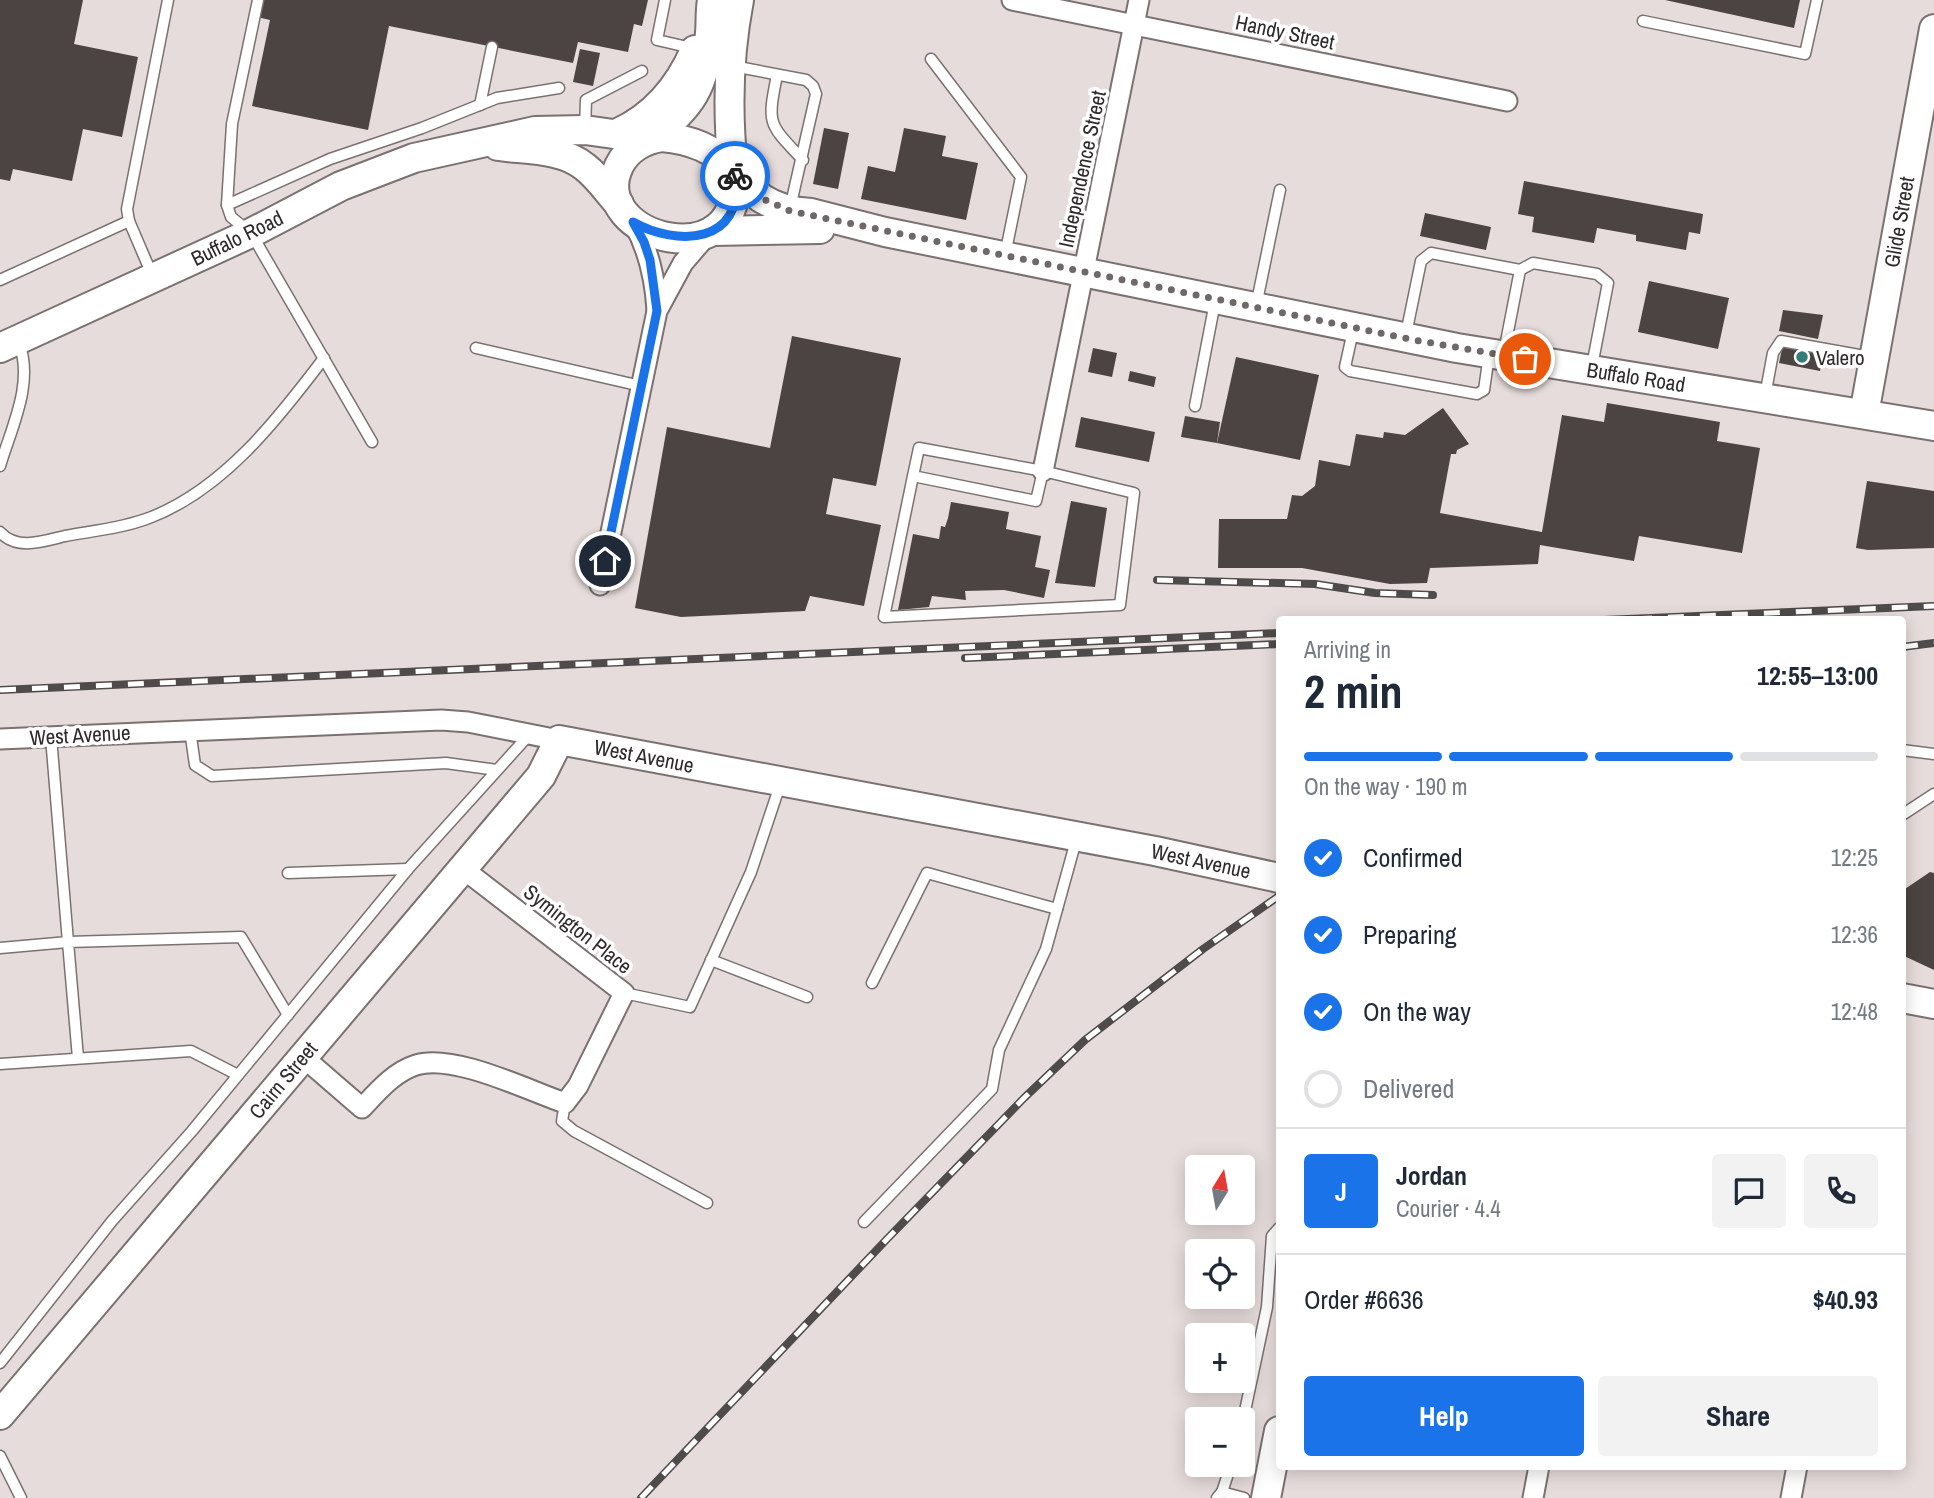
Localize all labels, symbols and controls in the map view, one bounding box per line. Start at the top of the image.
street label: Handy Street [1233,7,1337,57]
street label: Independence Street [1051,88,1113,250]
courier [700,141,770,211]
icon: bike [716,157,754,195]
street label: Glide Street [1877,174,1921,270]
street label: Buffalo Road [186,203,288,273]
pin [1495,329,1555,389]
icon: bag [1506,340,1544,378]
place label: Valero [1816,343,1865,372]
marker: Valero [1794,349,1810,365]
street label: Buffalo Road [1585,355,1687,399]
pin [575,531,635,591]
icon: home [586,542,624,580]
text: Arriving in [1304,634,1391,665]
text: 12:55–13:00 [1757,658,1878,693]
text: 2 min [1304,660,1403,722]
street label: West Avenue [29,718,131,752]
street label: West Avenue [592,732,696,780]
text: On the way · 190 m [1304,771,1468,802]
street label: West Avenue [1149,836,1253,886]
icon: check [1304,839,1342,877]
text: Confirmed [1363,840,1463,875]
text: 12:25 [1831,842,1878,873]
street label: Symington Place [518,877,638,981]
icon: check [1304,916,1342,954]
text: Preparing [1363,917,1457,952]
text: 12:36 [1831,919,1878,950]
icon: check [1304,993,1342,1031]
text: On the way [1363,994,1471,1029]
text: 12:48 [1831,996,1878,1027]
street label: Cairn Street [242,1035,324,1125]
text: Delivered [1363,1071,1454,1106]
button: chat [1712,1154,1786,1228]
button: phone [1804,1154,1878,1228]
north arrow [1185,1155,1255,1225]
map controls [1185,1155,1255,1477]
text: Jordan [1396,1158,1467,1193]
text: J [1335,1174,1347,1209]
text: Courier · 4.4 [1396,1193,1501,1224]
button: locate [1185,1239,1255,1309]
text: Order #6636 [1304,1282,1424,1317]
text: $40.93 [1813,1282,1878,1317]
button: + [1185,1323,1255,1393]
button: Help [1304,1376,1584,1456]
button: Share [1598,1376,1878,1456]
button: − [1185,1407,1255,1477]

